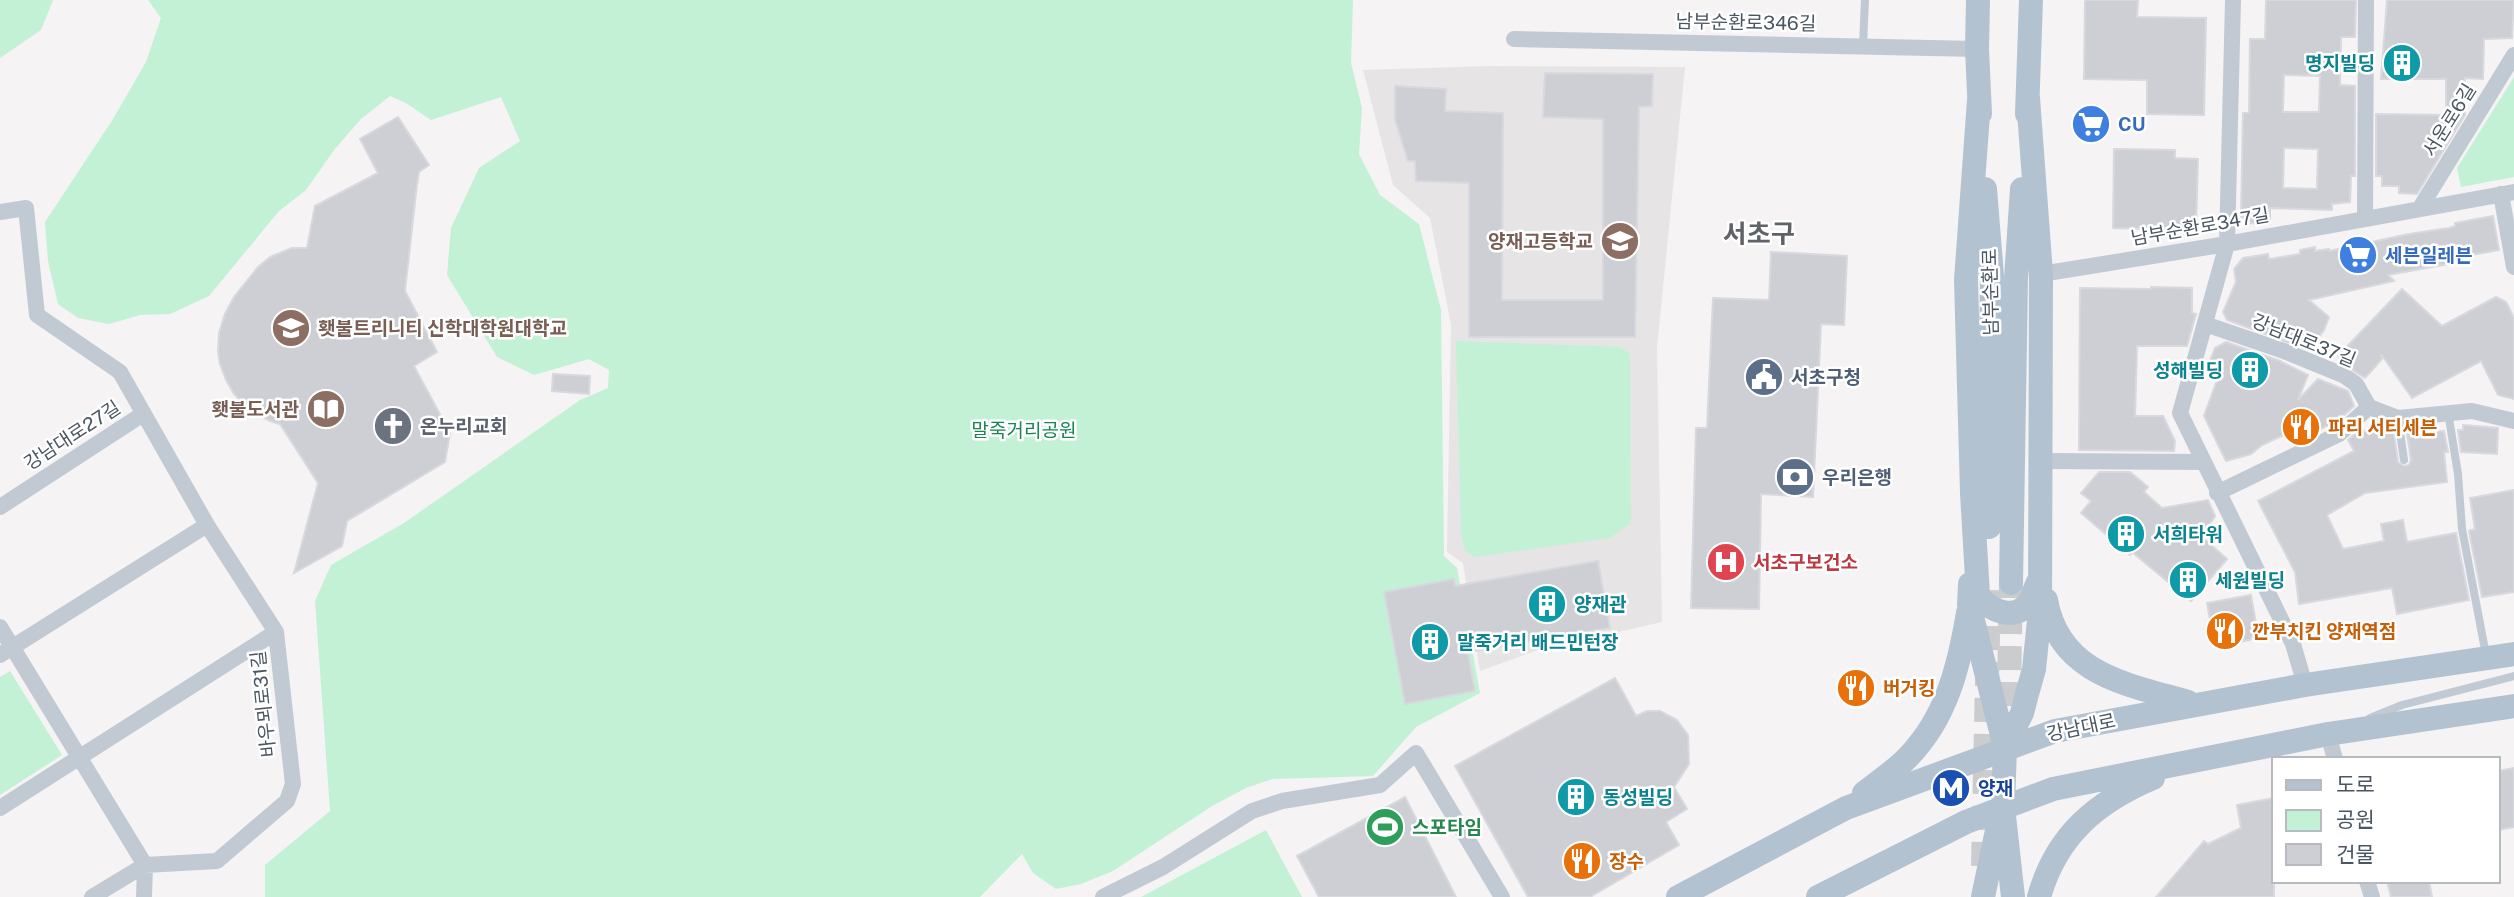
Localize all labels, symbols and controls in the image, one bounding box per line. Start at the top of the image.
street label: 남부순환로346길 [1676,10,1816,34]
building icon: 명지빌딩 [2381,42,2423,84]
place label: 명지빌딩 [2305,52,2375,74]
street label: 서운로6길 [2418,80,2480,160]
supermarket icon: CU [2070,103,2112,145]
place label: CU [2118,113,2145,135]
street label: 남부순환로347길 [2129,203,2271,249]
district label: 서초구 [1723,218,1795,249]
school or university icon: 양재고등학교 [1599,220,1641,262]
place label: 양재고등학교 [1488,230,1593,252]
supermarket icon: 세븐일레븐 [2337,234,2379,276]
place label: 세븐일레븐 [2385,244,2472,266]
street label: 남부순환로 [1978,248,2002,336]
school or university icon: 횃불트리니티 신학대학원대학교 [270,307,312,349]
street label: 강남대로37길 [2249,309,2359,371]
place label: 횃불트리니티 신학대학원대학교 [318,317,567,339]
building icon: 성해빌딩 [2229,349,2271,391]
public building icon: 서초구청 [1743,356,1785,398]
place label: 성해빌딩 [2153,359,2223,381]
place label: 서초구청 [1791,366,1861,388]
library icon: 횃불도서관 [305,388,347,430]
street label: 강남대로27길 [20,396,124,474]
place label: 횃불도서관 [212,398,300,420]
church icon: 온누리교회 [372,405,414,447]
restaurant icon: 파리 서티세븐 [2280,406,2322,448]
place label: 온누리교회 [420,415,507,437]
place label: 파리 서티세븐 [2328,416,2437,438]
park label: 말죽거리공원 [972,419,1076,441]
bank icon: 우리은행 [1774,456,1816,498]
place label: 우리은행 [1822,466,1892,488]
building icon: 서희타워 [2105,513,2147,555]
place label: 서희타워 [2153,523,2223,545]
hospital icon: 서초구보건소 [1705,541,1747,583]
place label: 서초구보건소 [1753,551,1858,573]
building icon: 세원빌딩 [2167,559,2209,601]
place label: 세원빌딩 [2215,569,2285,591]
building icon: 양재관 [1526,583,1568,625]
place label: 양재관 [1574,593,1627,615]
restaurant icon: 깐부치킨 양재역점 [2204,610,2246,652]
place label: 깐부치킨 양재역점 [2252,620,2396,642]
building icon: 말죽거리 배드민턴장 [1409,621,1451,663]
place label: 말죽거리 배드민턴장 [1457,631,1619,653]
street label: 바우뫼로31길 [246,650,280,758]
restaurant icon: 버거킹 [1835,667,1877,709]
place label: 버거킹 [1883,677,1935,699]
street label: 강남대로 [2045,709,2117,745]
legend [2272,757,2500,883]
metro station icon: 양재 [1930,767,1972,809]
text: 도로 [2336,772,2375,797]
building icon: 동성빌딩 [1555,776,1597,818]
place label: 양재 [1978,777,2013,799]
place label: 동성빌딩 [1603,786,1673,808]
sports icon: 스포타임 [1364,806,1406,848]
text: 공원 [2336,807,2375,832]
place label: 스포타임 [1412,816,1482,838]
restaurant icon: 장수 [1561,840,1603,882]
text: 건물 [2336,842,2375,867]
place label: 장수 [1609,850,1644,872]

